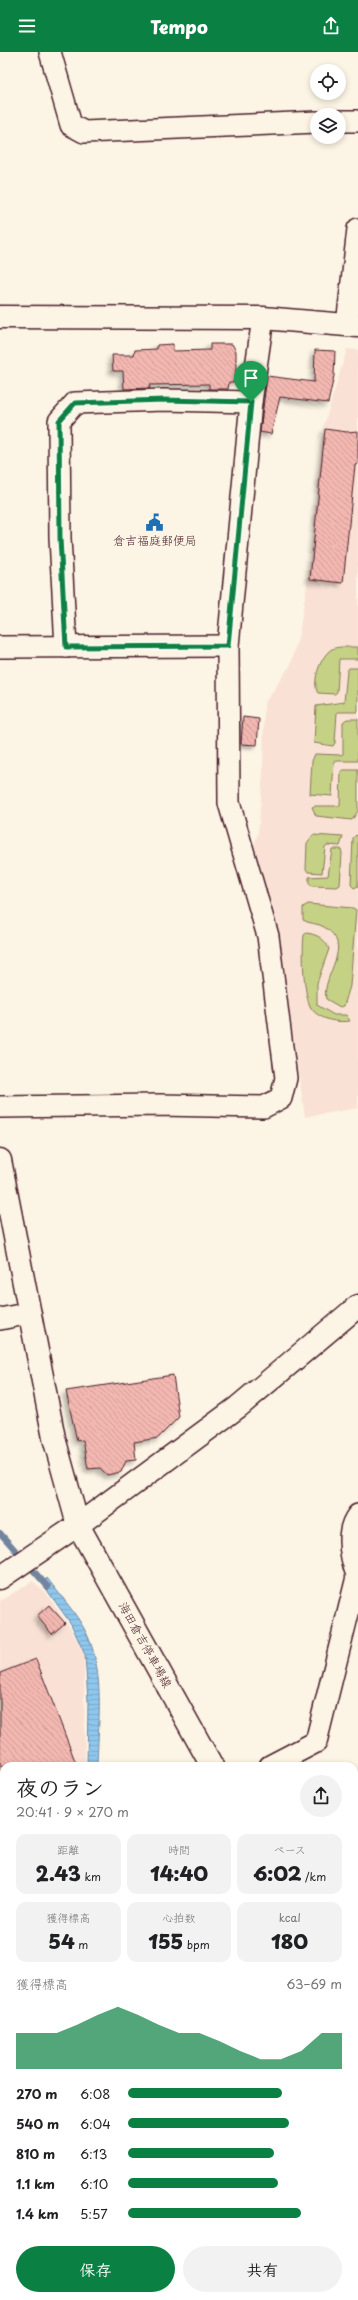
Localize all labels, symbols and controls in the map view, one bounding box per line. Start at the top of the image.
text: Tempo [150,13,208,40]
icon: menu [16,15,38,37]
icon: share [320,15,342,37]
map controls [310,64,346,144]
button: locate [310,64,346,100]
button: layers [310,108,346,144]
pin [234,361,268,402]
icon: arrive [240,367,262,389]
public building icon: 倉吉福庭郵便局 [145,512,165,532]
place label: 倉吉福庭郵便局 [113,531,197,549]
street label: 海田倉吉停車場線 [115,1598,177,1691]
text: 夜のラン [16,1770,104,1803]
button: share [300,1775,342,1817]
text: 20:41 · 9 × 270 m [16,1802,129,1821]
text: 距離 [57,1841,79,1858]
text: 時間 [168,1841,190,1858]
text: ペース [273,1841,306,1858]
text: 2.43 [36,1858,81,1888]
text: 14:40 [150,1858,208,1888]
text: 6:02 [253,1858,302,1888]
text: km [81,1868,101,1885]
text: /km [302,1868,326,1885]
text: 獲得標高 [46,1909,90,1926]
text: 心拍数 [162,1909,195,1926]
text: kcal [279,1909,301,1926]
text: 54 [48,1926,75,1956]
text: 155 [148,1926,183,1956]
text: 180 [271,1926,308,1956]
text: m [75,1936,88,1953]
text: bpm [183,1936,210,1953]
text: 獲得標高 [16,1974,68,1993]
text: 63–69 m [286,1974,342,1993]
text: 270 m [16,2084,57,2103]
text: 6:08 [80,2084,110,2103]
text: 540 m [16,2114,59,2133]
text: 6:04 [80,2114,111,2133]
text: 810 m [16,2144,55,2163]
text: 6:13 [80,2144,107,2163]
text: 1.1 km [16,2174,55,2193]
text: 6:10 [80,2174,108,2193]
text: 1.4 km [16,2204,59,2223]
text: 5:57 [80,2204,108,2223]
button: 保存 [16,2246,175,2292]
button: 共有 [183,2246,342,2292]

